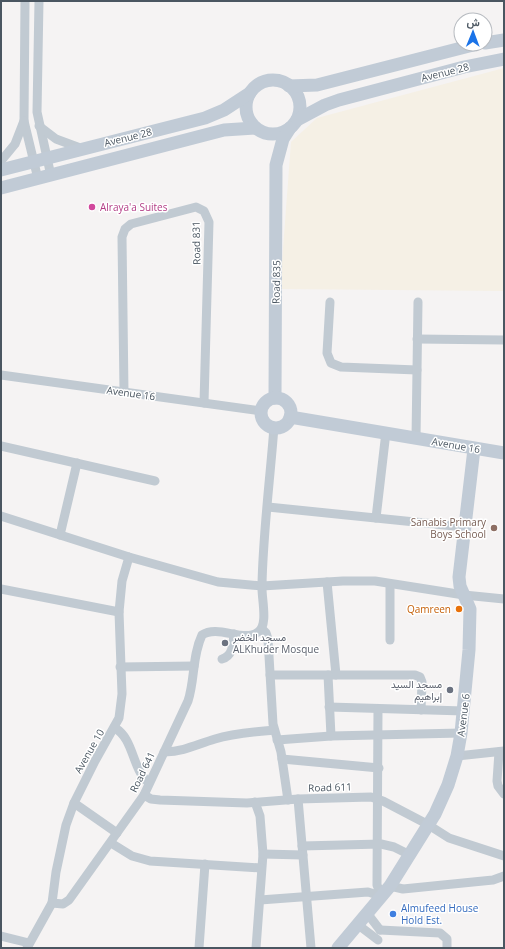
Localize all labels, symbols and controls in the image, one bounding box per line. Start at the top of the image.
north arrow [453,12,493,52]
text: ش [466,14,480,29]
street label: Avenue 28 [420,59,471,85]
street label: Avenue 28 [103,124,154,150]
place label: Alraya'a Suites [100,200,168,214]
marker: Alraya'a Suites [87,202,97,212]
street label: Road 831 [189,221,203,265]
street label: Road 835 [269,260,283,304]
street label: Avenue 16 [106,383,156,403]
street label: Avenue 16 [431,434,482,456]
place label: Sanabis Primary Boys School [411,515,487,541]
marker: Sanabis Primary Boys School [489,523,499,533]
place label: Qamreen [407,602,451,616]
marker: Qamreen [454,604,464,614]
place label: مسجد الخضر ALKhuder Mosque [232,630,319,656]
marker: مسجد الخضر ALKhuder Mosque [220,638,230,648]
place label: مسجد السيد إبراهيم [391,677,443,703]
marker: مسجد السيد إبراهيم [445,685,455,695]
street label: Avenue 6 [453,692,473,737]
street label: Avenue 10 [71,726,107,776]
street label: Road 641 [126,749,158,795]
street label: Road 611 [308,779,352,795]
place label: Almufeed House Hold Est. [401,901,479,927]
marker: Almufeed House Hold Est. [388,909,398,919]

